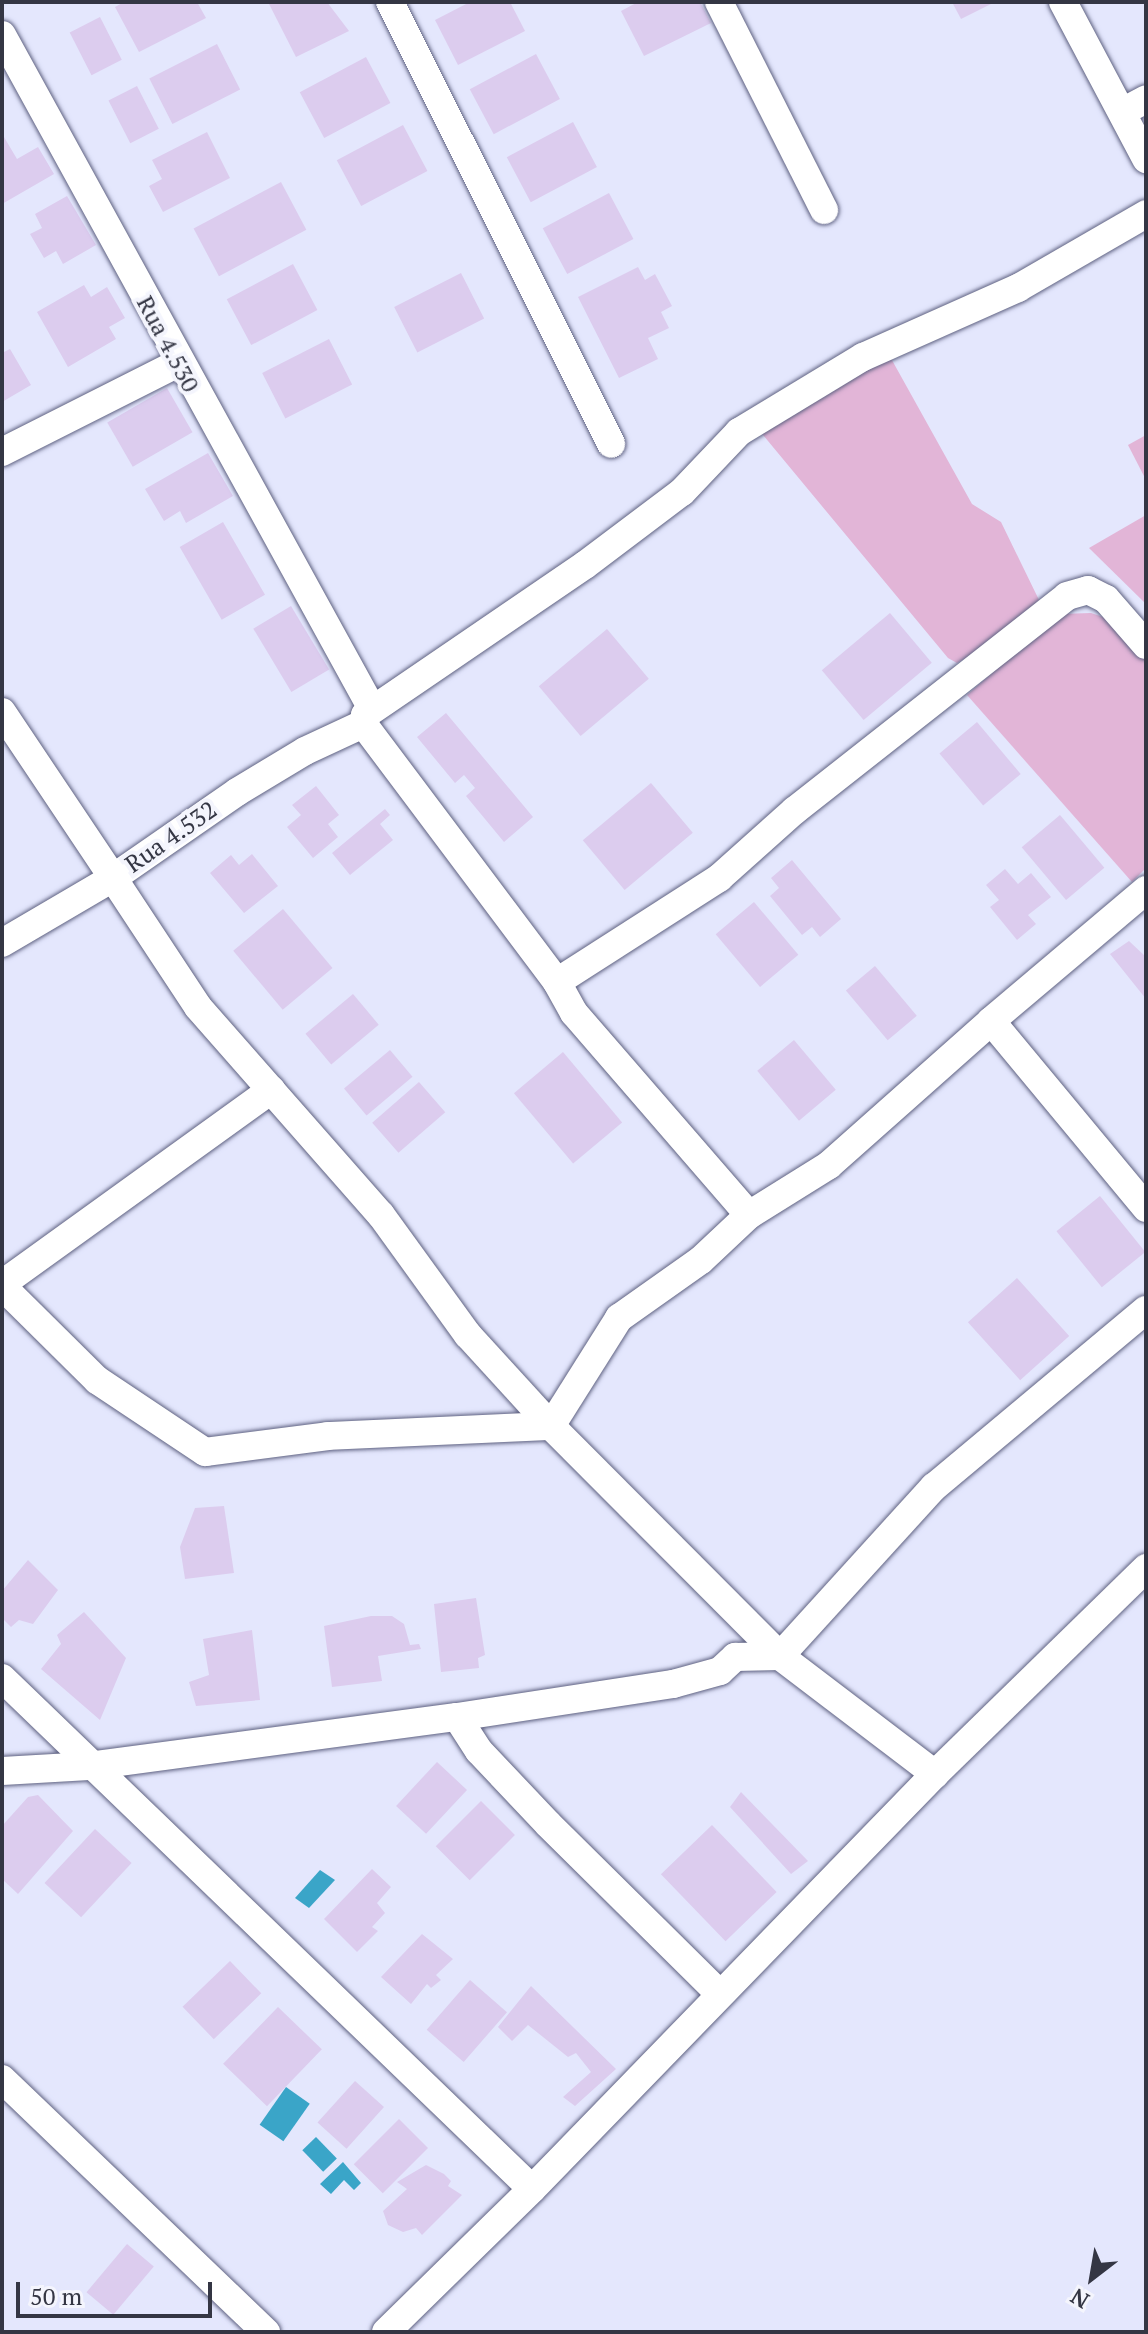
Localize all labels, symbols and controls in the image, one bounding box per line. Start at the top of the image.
street label: Rua 4.530 [131,291,205,397]
street label: Rua 4.532 [120,795,222,879]
north arrow [1052,2238,1132,2318]
scale bar [20,2266,216,2316]
text: 50 m [30,2280,82,2312]
text: N [1065,2282,1094,2316]

